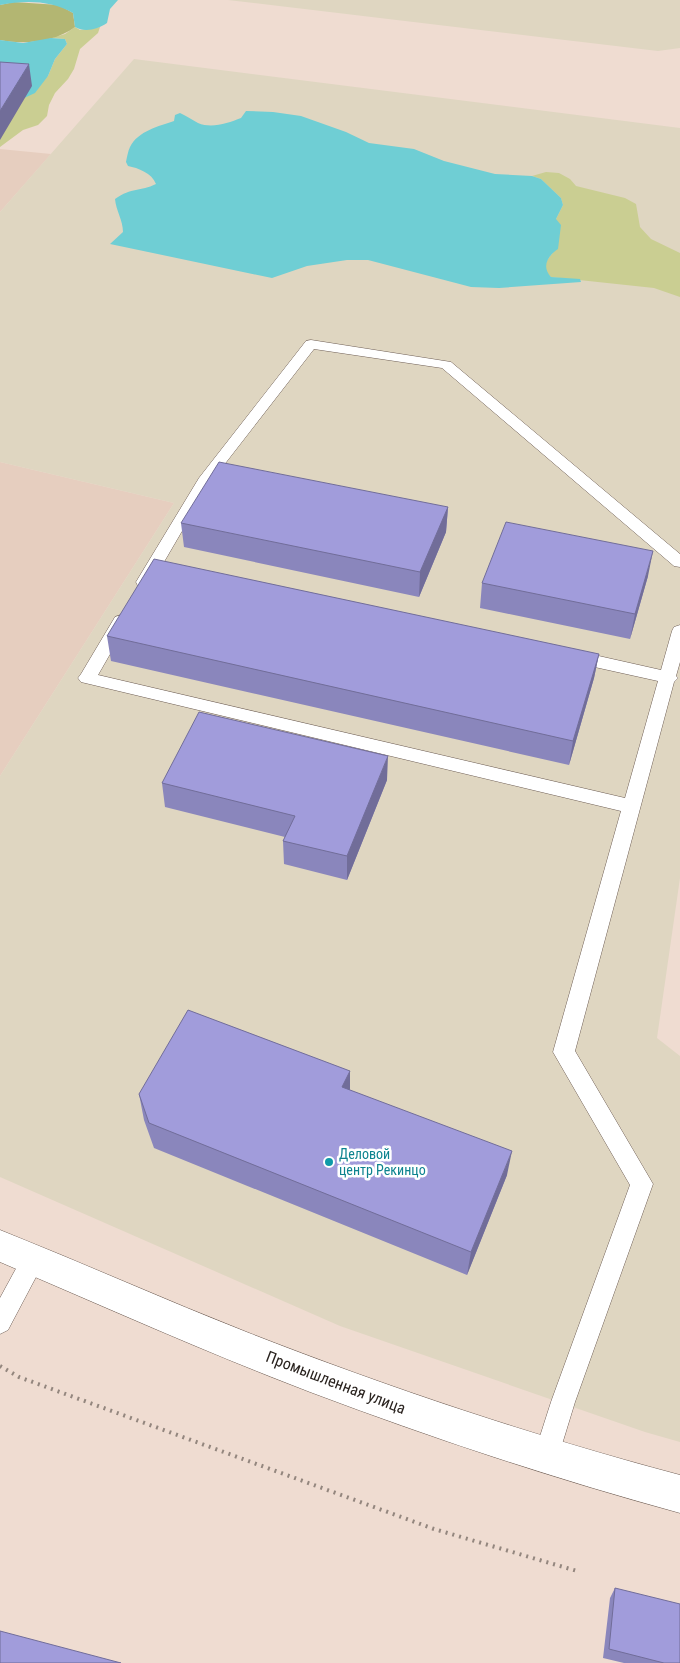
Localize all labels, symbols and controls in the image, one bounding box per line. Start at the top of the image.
place label: Деловой центр Рекинцо [339,1146,426,1178]
marker: Деловой центр Рекинцо [323,1156,335,1168]
street label: Промышленная улица [263,1347,408,1418]

